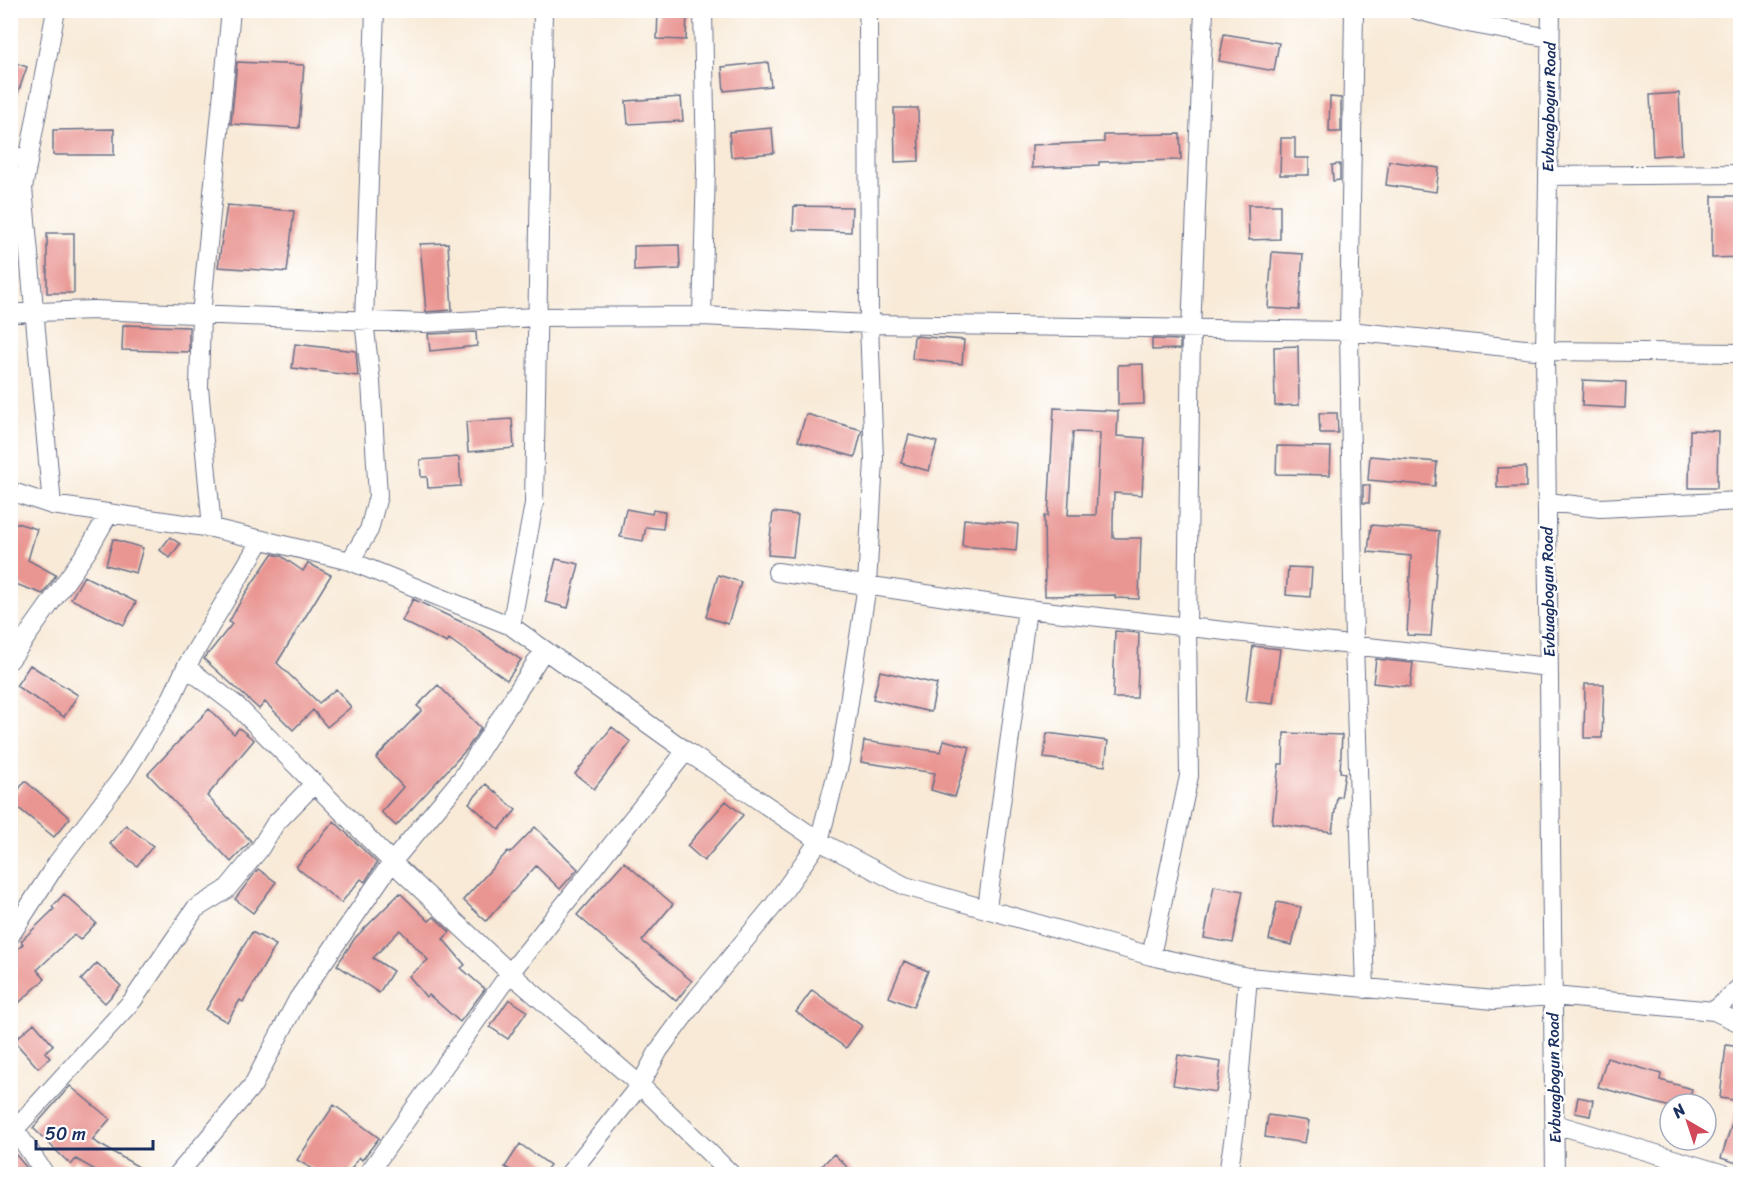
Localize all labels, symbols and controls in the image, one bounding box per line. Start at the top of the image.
street label: Evbuagbogun Road [1533,40,1565,172]
street label: Evbuagbogun Road [1532,525,1564,657]
street label: Evbuagbogun Road [1538,1011,1570,1143]
north arrow [1658,1092,1718,1152]
text: N [1665,1095,1693,1126]
scale bar [36,1113,153,1151]
text: 50 m [45,1118,86,1150]

